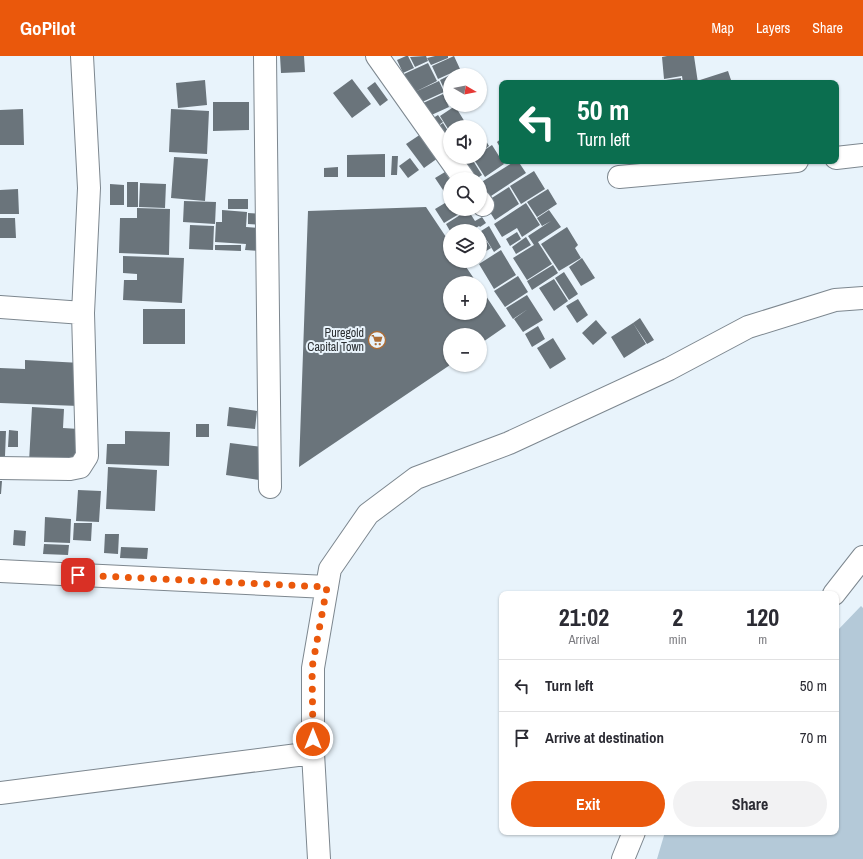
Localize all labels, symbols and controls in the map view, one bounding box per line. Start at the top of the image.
text: GoPilot [20,15,75,41]
text: Map [712,19,734,37]
text: Layers [756,19,790,37]
text: Share [812,19,843,37]
north arrow [443,68,487,112]
map controls [443,68,487,372]
text: 50 m [577,91,629,129]
icon: left [511,96,563,148]
button: sound [443,120,487,164]
text: Turn left [577,127,630,152]
button: search [443,172,487,216]
button: layers [443,224,487,268]
button: + [443,276,487,320]
place label: Puregold Capital Town [307,325,364,355]
button: − [443,328,487,372]
supermarket icon: Puregold Capital Town [367,330,387,350]
pin [61,558,95,592]
icon: arrive [67,564,89,586]
text: 21:02 [559,601,609,633]
text: 2 [672,601,683,633]
text: 120 [746,601,779,633]
text: Arrival [569,631,599,648]
text: min [669,631,687,648]
text: m [758,631,767,648]
icon: left [511,675,533,697]
text: Turn left [545,675,593,696]
text: 50 m [800,675,827,696]
position arrow [292,718,334,760]
icon: arrive [511,727,533,749]
text: Arrive at destination [545,727,664,748]
text: 70 m [800,727,827,748]
button: Exit [511,781,665,827]
button: Share [673,781,827,827]

